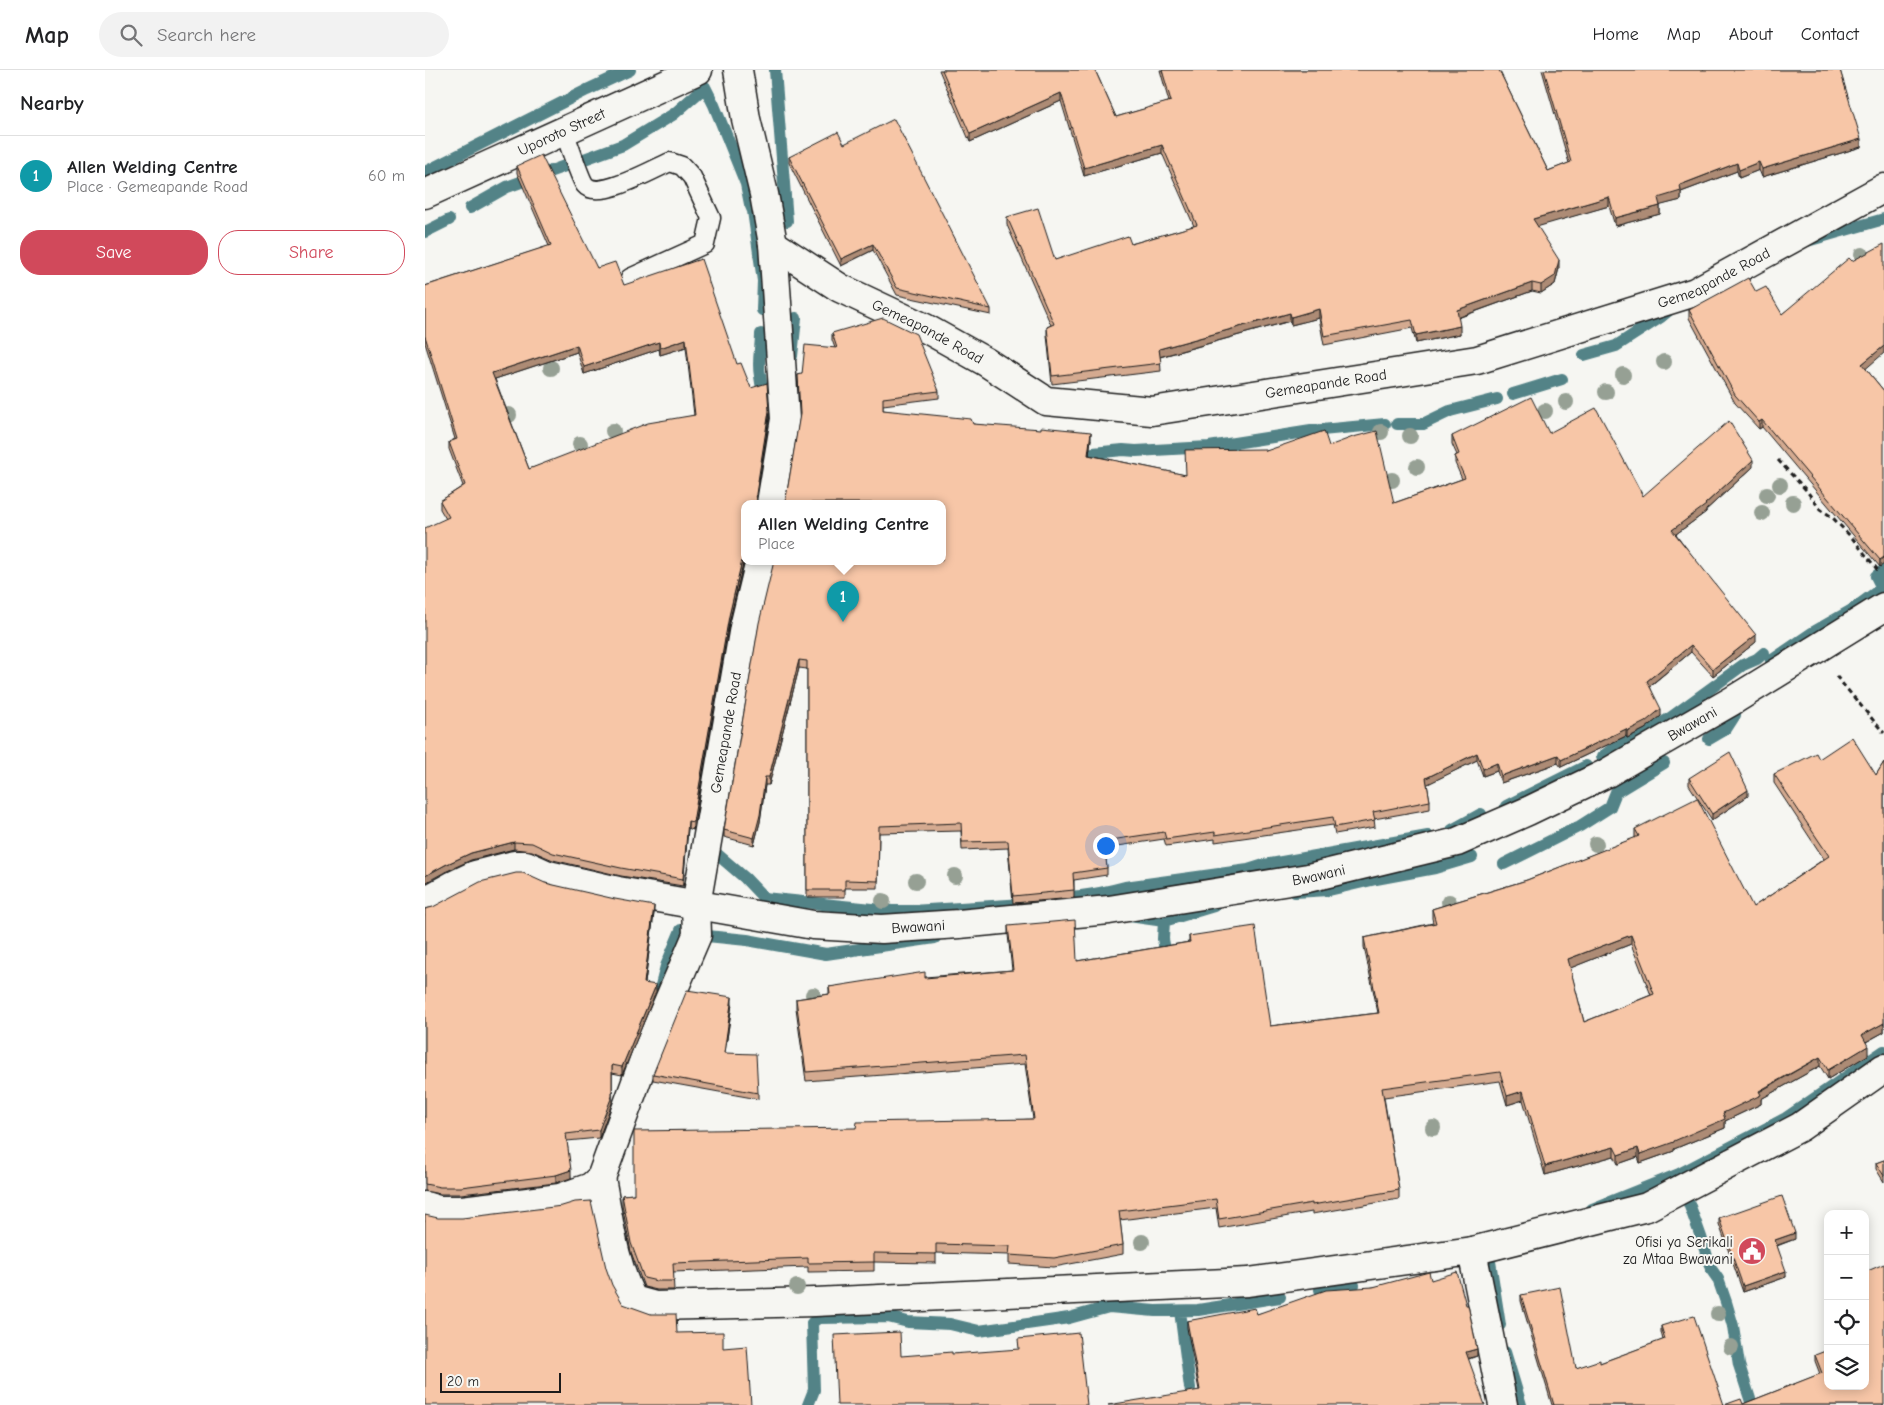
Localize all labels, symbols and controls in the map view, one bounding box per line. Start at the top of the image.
search box [99,12,449,57]
text: Map [25,21,69,49]
icon: search [117,21,145,49]
text: Search here [157,24,256,46]
text: Home [1592,24,1639,45]
text: Map [1667,24,1701,45]
text: About [1729,24,1773,45]
text: Contact [1801,24,1859,45]
text: Nearby [20,91,84,115]
street label: Uporoto Street [515,104,609,160]
text: Allen Welding Centre [67,156,238,178]
text: 1 [33,167,39,185]
text: 60 m [368,167,405,185]
text: Place · Gemeapande Road [67,178,248,196]
button: Save [20,230,208,275]
button: Share [218,230,405,275]
street label: Gemeapande Road [1655,244,1773,312]
street label: Gemeapande Road [869,295,986,368]
street label: Gemeapande Road [1264,365,1388,402]
popup [741,500,946,565]
text: Allen Welding Centre [758,513,929,535]
text: Place [758,535,795,553]
pin: 1 [827,581,859,622]
street label: Gemeapande Road [706,671,745,795]
street label: Bwawani [1665,703,1720,745]
your location [1093,833,1119,859]
street label: Bwawani [1291,860,1347,889]
street label: Bwawani [891,916,946,937]
map controls [1824,1210,1869,1390]
button: + [1824,1210,1869,1255]
place label: Ofisi ya Serikali za Mtaa Bwawani [1623,1233,1733,1268]
public building icon: Ofisi ya Serikali za Mtaa Bwawani [1737,1236,1767,1266]
button: − [1824,1255,1869,1300]
button: locate [1824,1300,1869,1345]
button: layers [1824,1345,1869,1390]
scale bar [440,1370,561,1393]
text: 20 m [447,1373,479,1390]

